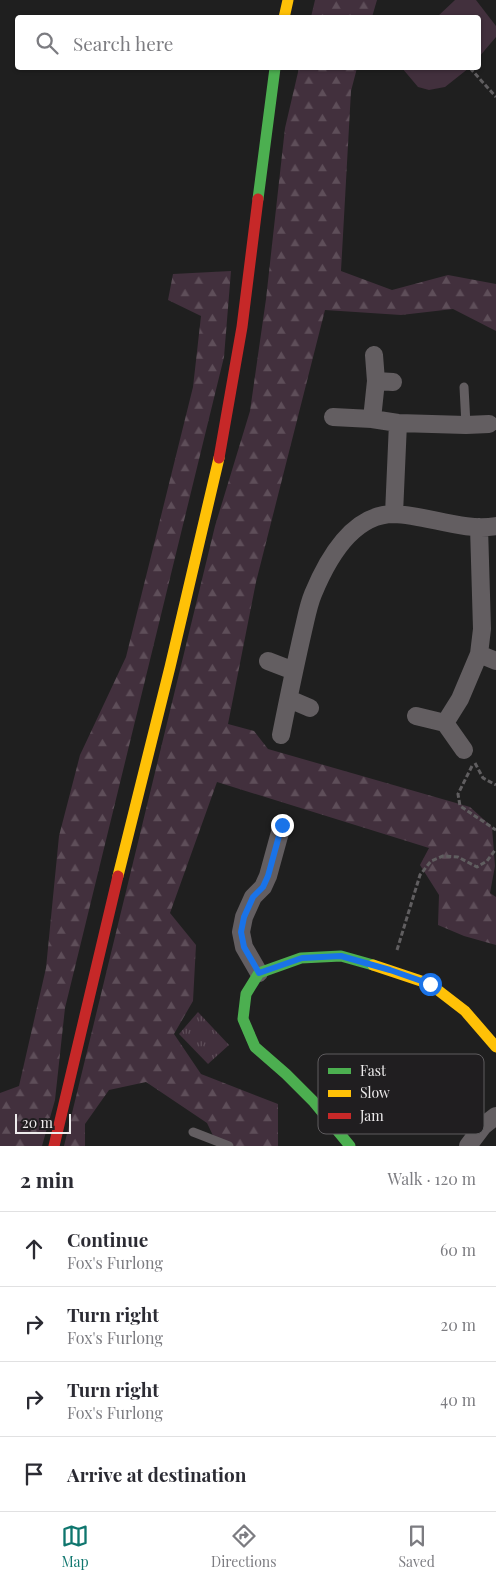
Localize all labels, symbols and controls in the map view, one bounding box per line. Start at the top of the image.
search box [15,15,481,70]
icon: search [33,29,61,57]
text: Search here [73,30,173,56]
route end [271,814,294,837]
route start [419,973,442,996]
legend [318,1054,484,1134]
text: Fast [360,1061,387,1080]
text: Slow [360,1083,390,1102]
text: Jam [359,1106,384,1125]
scale bar [15,1111,71,1134]
text: 20 m [22,1113,53,1132]
text: 2 min [20,1165,74,1193]
text: Walk · 120 m [388,1168,476,1189]
text: Continue [67,1226,148,1252]
icon: ahead [20,1235,48,1263]
text: 60 m [440,1239,476,1260]
text: Fox's Furlong [67,1252,163,1273]
text: Turn right [67,1301,159,1327]
icon: right [20,1310,48,1338]
text: 20 m [441,1314,476,1335]
text: Fox's Furlong [67,1327,163,1348]
text: Turn right [67,1376,159,1402]
icon: right [20,1385,48,1413]
text: 40 m [440,1389,476,1410]
text: Fox's Furlong [67,1402,163,1423]
icon: arrive [20,1460,48,1488]
text: Arrive at destination [67,1461,247,1487]
tab: Map [61,1522,89,1571]
tab: Directions [211,1522,276,1571]
tab: Saved [399,1522,435,1571]

